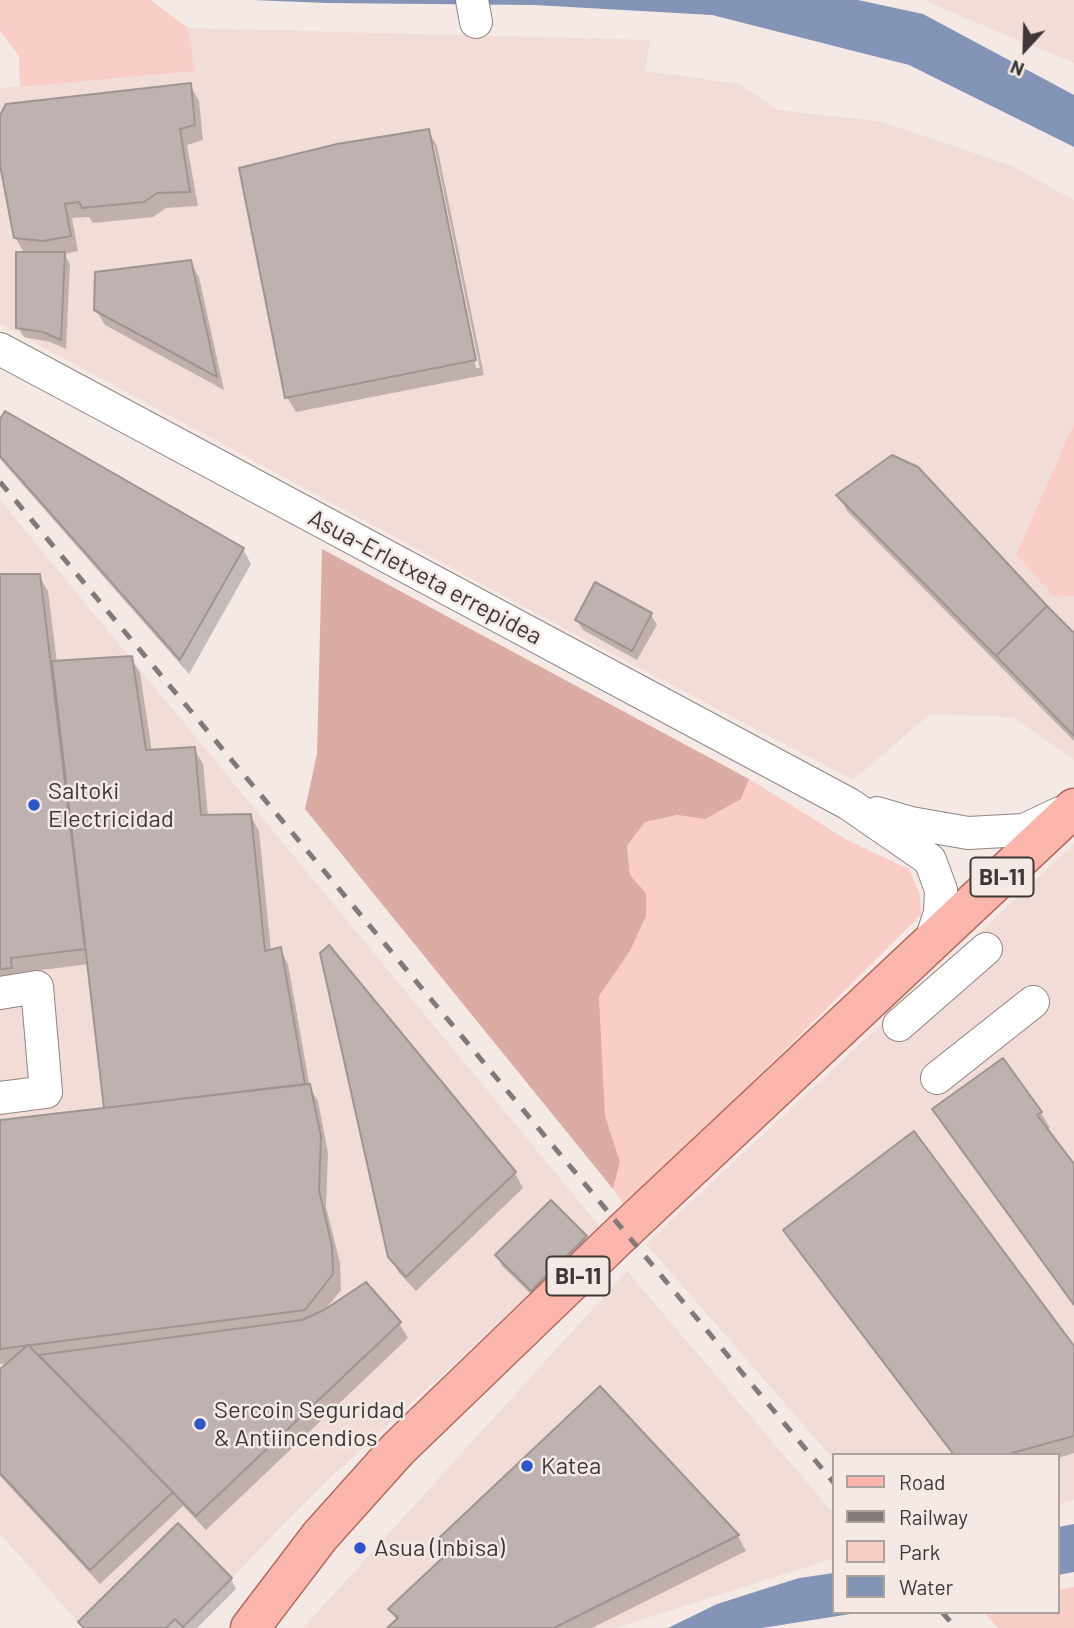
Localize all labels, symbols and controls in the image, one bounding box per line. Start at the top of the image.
north arrow [990,14,1060,84]
text: N [1007,56,1027,82]
street label: Asua-Erletxeta errepidea [303,503,547,651]
place label: Saltoki Electricidad [48,777,174,833]
marker: Saltoki Electricidad [26,797,42,813]
road number: BI-11 [970,858,1034,897]
road number: BI-11 [546,1256,610,1296]
place label: Sercoin Seguridad & Antiincendios [214,1396,405,1452]
marker: Sercoin Seguridad & Antiincendios [192,1416,208,1432]
place label: Katea [541,1452,601,1480]
legend [832,1453,1060,1614]
marker: Katea [519,1458,535,1474]
text: Road [899,1469,945,1494]
text: Railway [899,1504,968,1529]
place label: Asua (Inbisa) [374,1534,505,1562]
text: Park [899,1539,940,1564]
marker: Asua (Inbisa) [352,1540,368,1556]
text: Water [899,1574,953,1599]

